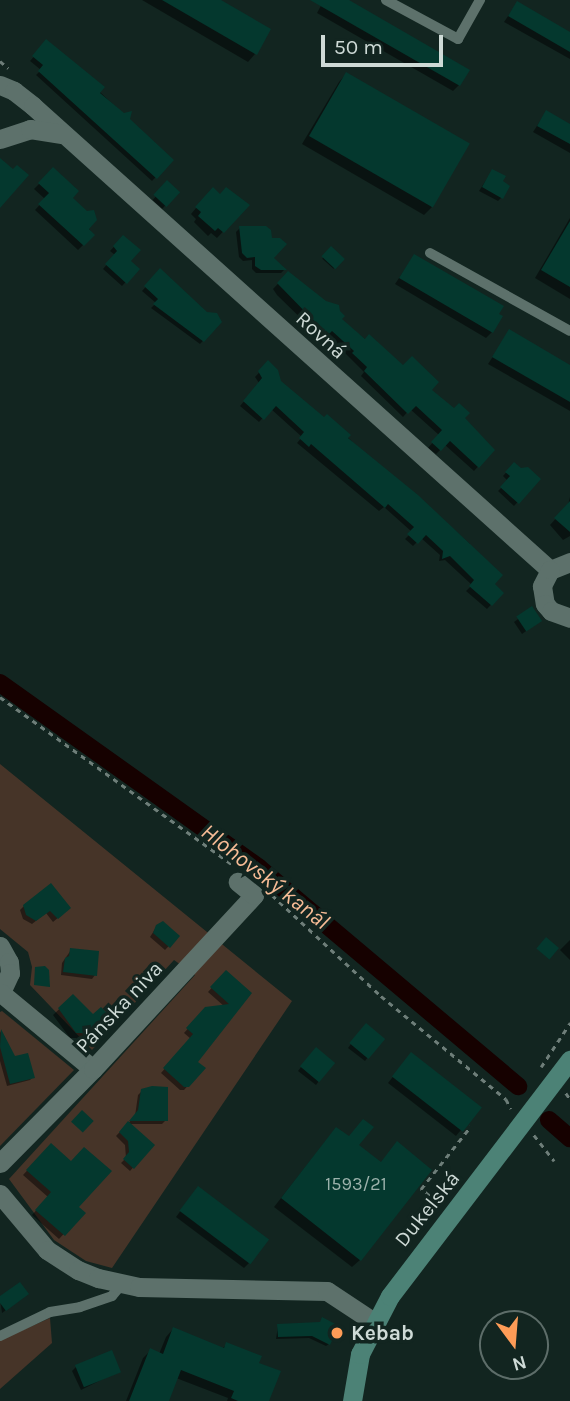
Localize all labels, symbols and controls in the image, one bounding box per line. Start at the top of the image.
scale bar [325,21,448,65]
text: 50 m [334,35,383,59]
street label: Rovná [291,306,351,364]
water label: Hlohovský kanál [195,818,335,936]
street label: Pánska niva [70,956,168,1058]
street label: Dukelská [389,1166,465,1252]
house number: 1593/21 [325,1173,387,1195]
north arrow [479,1310,549,1380]
place label: Kebab [351,1320,414,1346]
marker: Kebab [329,1325,345,1341]
text: N [510,1351,529,1376]

